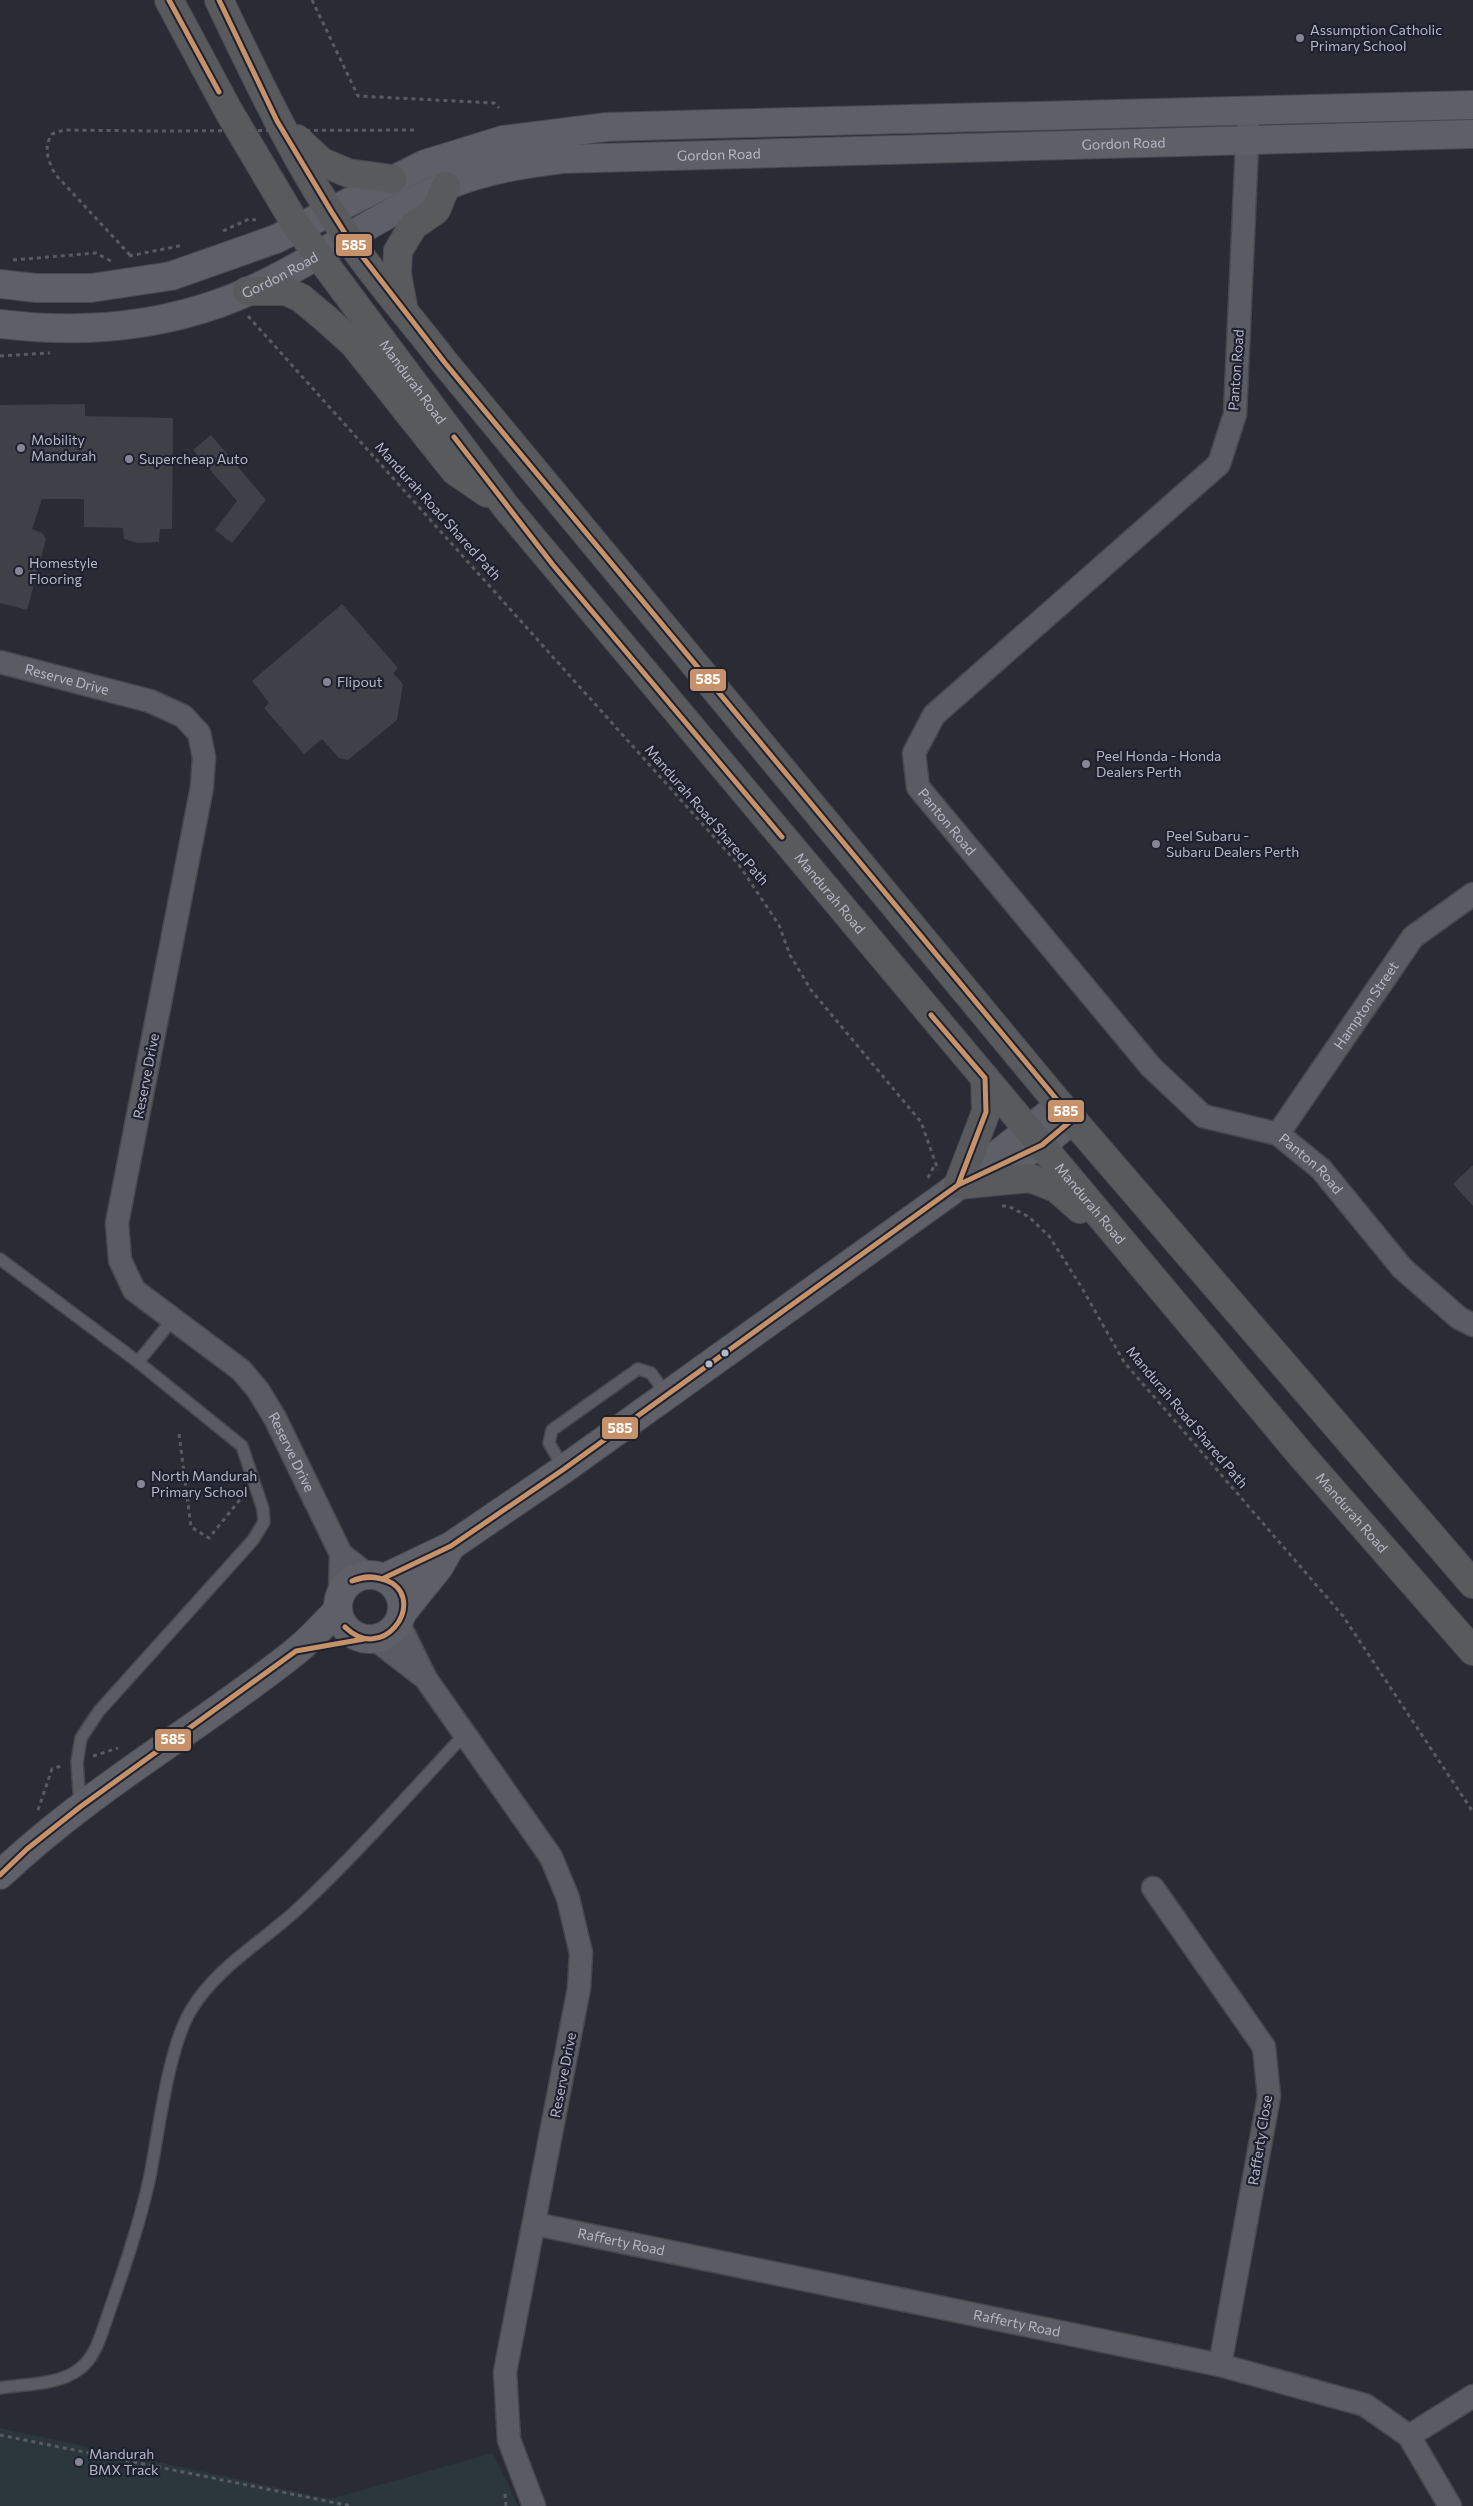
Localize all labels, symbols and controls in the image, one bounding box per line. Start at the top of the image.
place label: Assumption Catholic Primary School [1310,21,1442,54]
marker: Assumption Catholic Primary School [1294,32,1306,44]
street label: Gordon Road [1081,133,1166,153]
street label: Gordon Road [677,145,761,164]
line badge: 585 [335,233,373,257]
text: 585 [342,236,366,253]
street label: Gordon Road [239,248,321,301]
street label: Panton Road [1224,329,1247,411]
street label: Mandurah Road [376,336,450,427]
place label: Mobility Mandurah [31,431,96,464]
street label: Mandurah Road Shared Path [372,438,505,583]
marker: Mobility Mandurah [15,442,27,454]
place label: Supercheap Auto [139,450,248,467]
marker: Supercheap Auto [123,453,135,465]
place label: Homestyle Flooring [29,554,98,587]
marker: Homestyle Flooring [13,565,25,577]
street label: Reserve Drive [23,660,111,698]
line badge: 585 [689,668,727,692]
text: 585 [696,670,720,687]
place label: Flipout [337,673,383,690]
marker: Flipout [321,676,333,688]
street label: Mandurah Road Shared Path [642,741,773,888]
place label: Peel Honda - Honda Dealers Perth [1096,747,1221,780]
marker: Peel Honda - Honda Dealers Perth [1080,758,1092,770]
street label: Panton Road [915,785,980,858]
place label: Peel Subaru - Subaru Dealers Perth [1166,827,1299,860]
marker: Peel Subaru - Subaru Dealers Perth [1150,838,1162,850]
street label: Mandurah Road [791,849,869,937]
street label: Hampton Street [1330,958,1402,1052]
street label: Reserve Drive [129,1032,162,1120]
line badge: 585 [1047,1099,1085,1123]
text: 585 [1054,1102,1078,1119]
street label: Panton Road [1276,1129,1347,1197]
street label: Mandurah Road [1052,1159,1129,1247]
street label: Mandurah Road Shared Path [1123,1342,1252,1491]
unlabelled marker [720,1348,730,1358]
unlabelled marker [704,1359,714,1369]
street label: Reserve Drive [265,1409,318,1494]
line badge: 585 [601,1416,639,1440]
text: 585 [608,1419,632,1436]
place label: North Mandurah Primary School [151,1467,257,1500]
street label: Mandurah Road [1312,1469,1392,1556]
marker: North Mandurah Primary School [135,1478,147,1490]
line badge: 585 [154,1728,192,1752]
text: 585 [161,1730,185,1747]
street label: Reserve Drive [546,2031,579,2119]
street label: Rafferty Close [1244,2094,1275,2186]
street label: Rafferty Road [576,2224,666,2258]
street label: Rafferty Road [972,2305,1062,2340]
place label: Mandurah BMX Track [89,2445,159,2478]
marker: Mandurah BMX Track [73,2456,85,2468]

